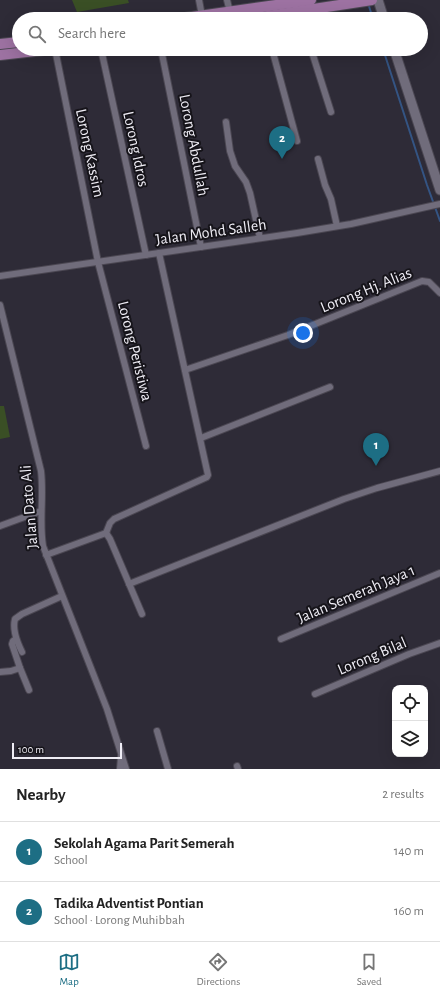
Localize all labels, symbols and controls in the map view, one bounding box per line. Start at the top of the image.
search box [12,12,428,56]
icon: search [26,23,48,45]
text: Search here [58,26,126,41]
street label: Lorong Abdullah [176,93,212,197]
street label: Lorong Kassim [73,107,107,199]
street label: Lorong Idros [120,110,152,188]
pin: 2 [269,126,295,159]
street label: Jalan Mohd Salleh [155,216,267,248]
street label: Lorong Hj. Alias [318,264,414,316]
street label: Lorong Peristiwa [115,299,155,403]
your location [293,323,313,343]
pin: 1 [363,433,389,466]
street label: Jalan Dato Ali [17,464,41,550]
street label: Jalan Semerah Jaya 1 [295,562,418,627]
street label: Lorong Bilal [335,634,409,678]
map controls [392,685,428,757]
button: locate [392,685,428,721]
button: layers [392,721,428,757]
scale bar [12,741,122,760]
text: 100 m [18,744,44,755]
text: Nearby [16,786,66,803]
text: 2 results [382,788,424,801]
text: Sekolah Agama Parit Semerah [54,836,235,851]
text: 1 [27,845,31,858]
text: 140 m [394,845,424,858]
text: School [54,854,88,867]
text: Tadika Adventist Pontian [54,896,204,911]
text: 2 [26,905,32,918]
text: 160 m [394,905,424,918]
text: School · Lorong Muhibbah [54,914,185,927]
tab: Map [58,951,80,988]
tab: Directions [196,951,240,988]
tab: Saved [357,951,382,988]

